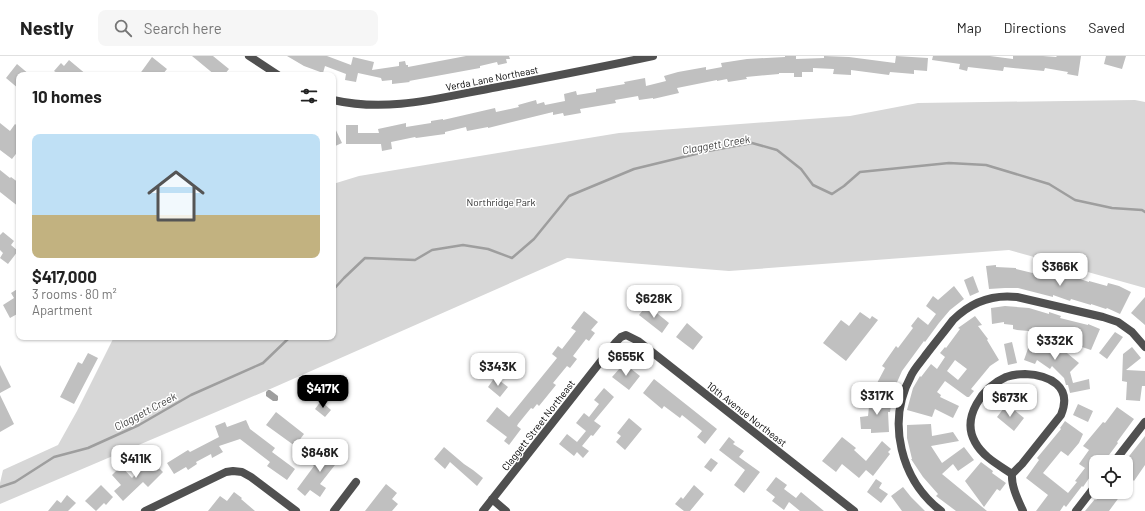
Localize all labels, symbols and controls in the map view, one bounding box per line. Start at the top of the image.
search box [98,10,378,46]
text: Nestly [20,16,74,39]
icon: search [112,17,134,39]
text: Search here [144,19,222,37]
text: Map [957,19,982,36]
text: Directions [1004,19,1066,36]
text: Saved [1088,19,1125,36]
street label: Verda Lane Northeast [445,63,540,93]
icon: filters [298,85,320,107]
text: 10 homes [32,86,102,106]
water label: Claggett Creek [681,132,752,156]
icon: home [140,160,212,232]
park label: Northridge Park [467,196,536,208]
pin: $366K [1032,253,1088,287]
text: $366K [1042,258,1078,274]
text: $417,000 [32,266,97,286]
pin: $628K [626,285,682,319]
text: 3 rooms · 80 m² [32,286,117,302]
text: $628K [636,290,672,306]
text: Apartment [32,302,93,318]
pin: $332K [1027,327,1083,361]
text: $332K [1037,332,1073,348]
pin: $655K [598,343,654,377]
text: $655K [608,348,644,364]
pin: $343K [470,353,526,387]
text: $343K [479,358,517,374]
pin: $417K [295,375,351,409]
street label: Claggett Street Northeast [499,377,577,473]
street label: 10th Avenue Northeast [705,379,789,449]
text: $417K [306,380,340,396]
pin: $317K [849,382,905,416]
pin: $673K [982,384,1038,418]
text: $317K [860,387,894,403]
water label: Claggett Creek [112,389,179,433]
text: $673K [992,389,1028,405]
pin: $848K [292,439,348,473]
text: $848K [301,444,339,460]
pin: $411K [108,445,164,479]
text: $411K [120,450,152,466]
map controls [1089,455,1133,499]
button: locate [1089,455,1133,499]

